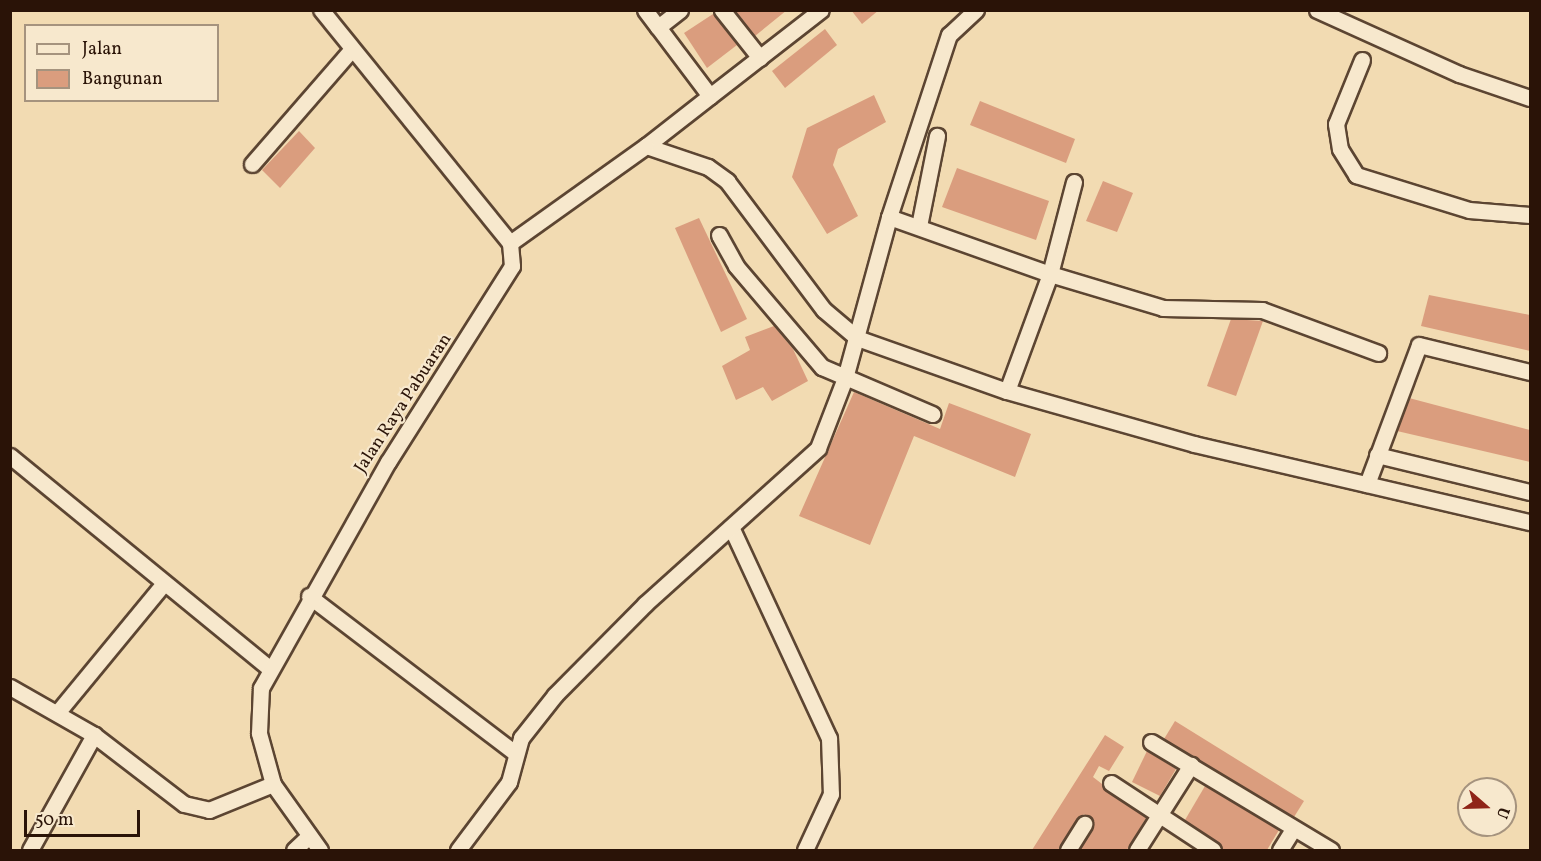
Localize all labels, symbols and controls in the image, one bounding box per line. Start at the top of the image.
legend [24,24,219,102]
text: Jalan [82,37,122,62]
text: Bangunan [82,67,163,92]
street label: Jalan Raya Pabuaran [351,330,457,478]
north arrow [1457,777,1517,837]
scale bar [27,798,142,836]
text: U [1490,804,1514,821]
text: 50 m [35,808,74,833]

